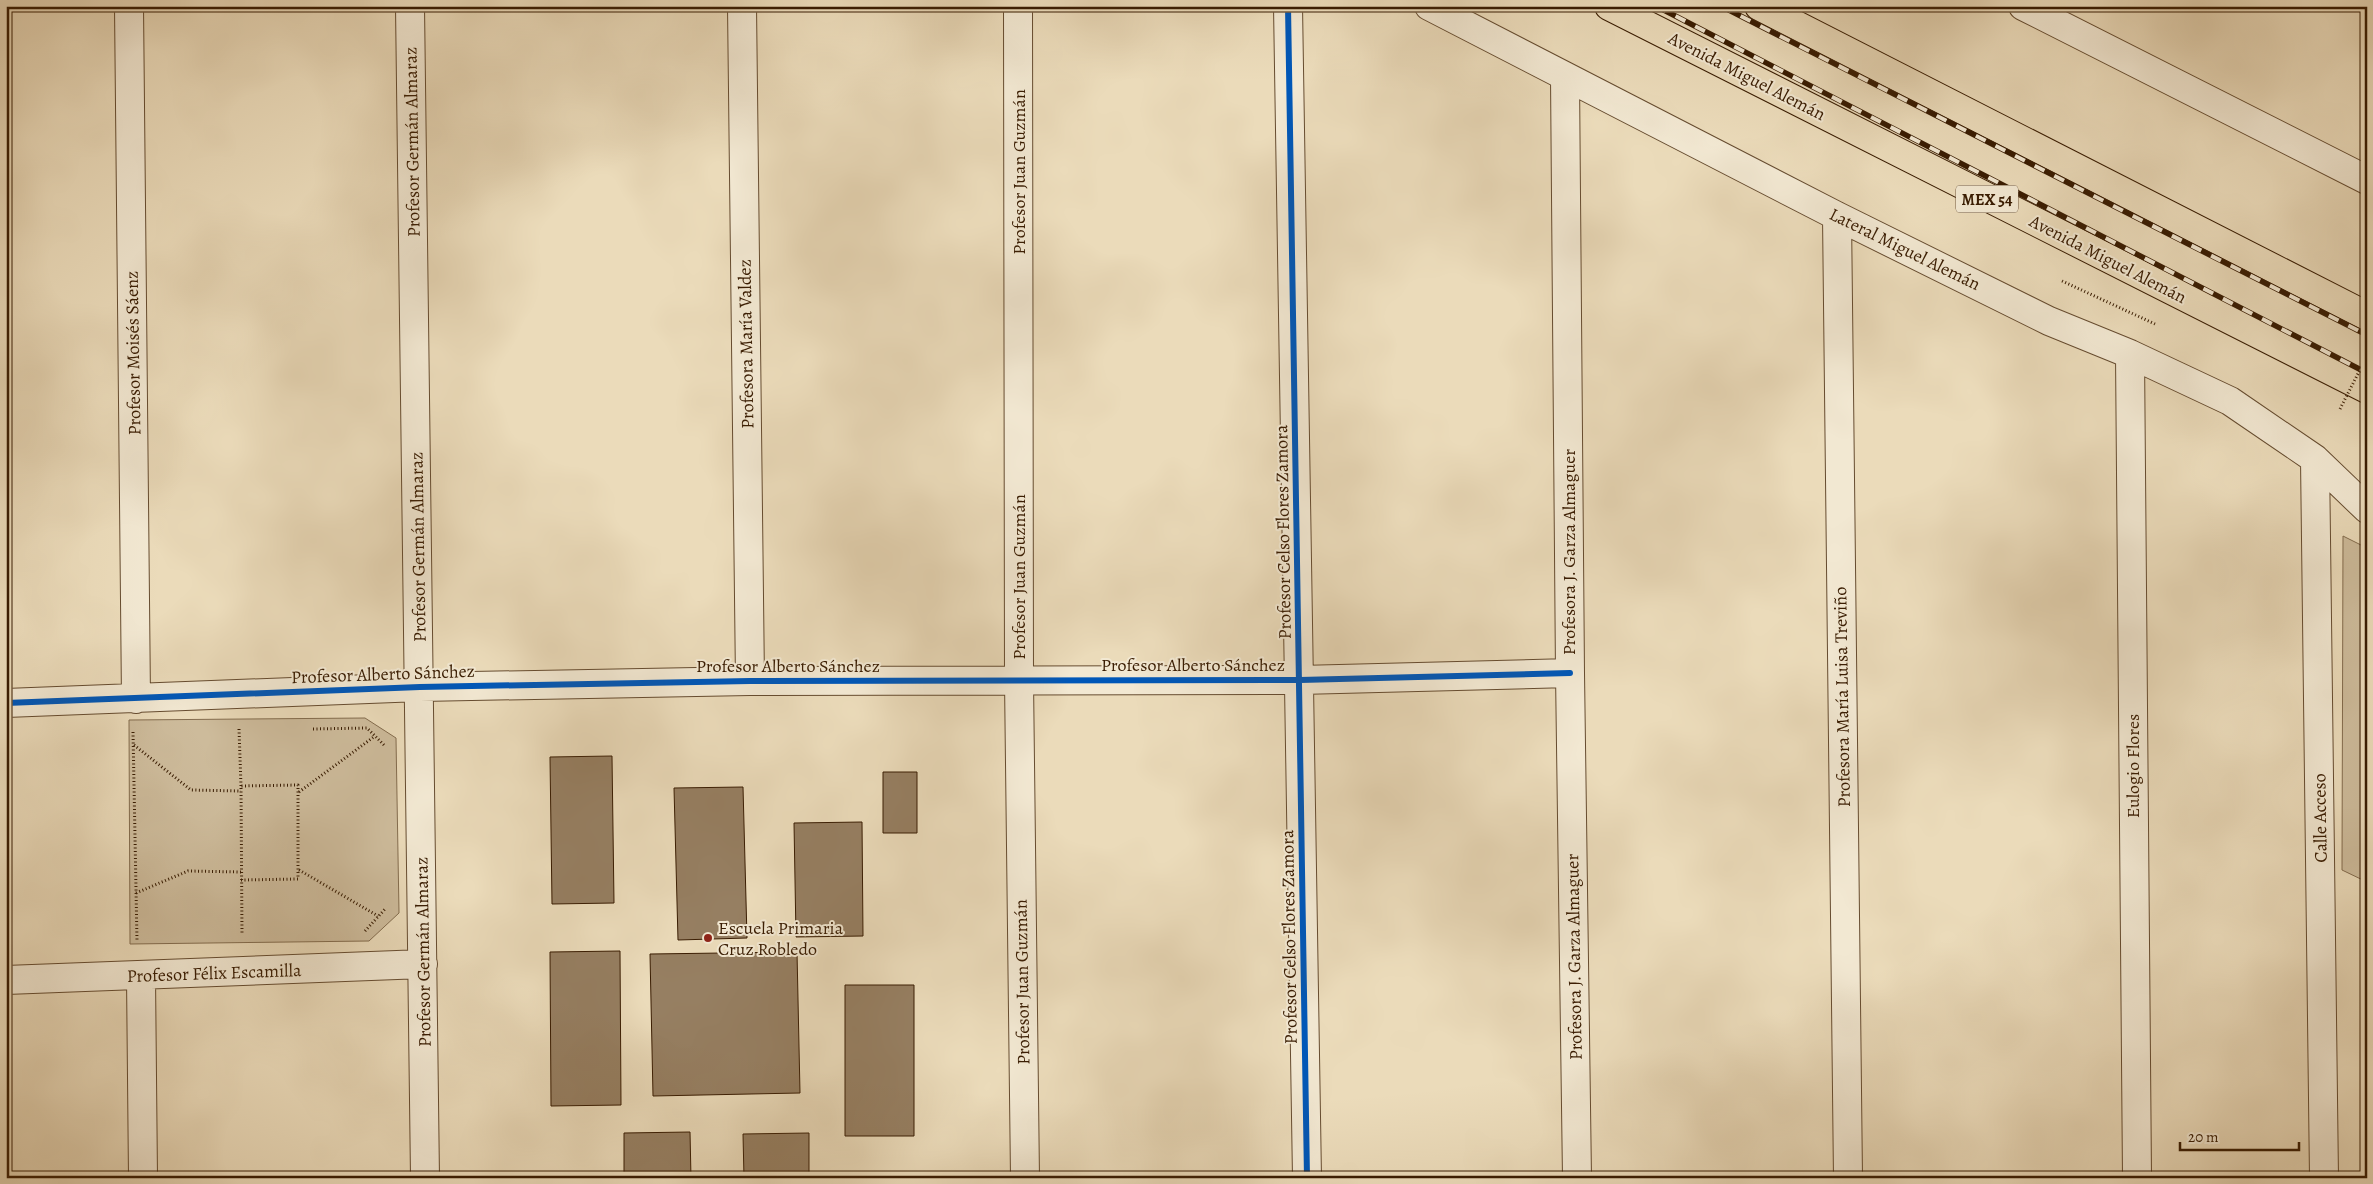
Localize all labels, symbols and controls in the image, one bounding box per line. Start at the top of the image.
street label: Avenida Miguel Alemán [1663,26,1830,126]
street label: Profesor Germán Almaraz [398,47,426,237]
street label: Profesor Juan Guzmán [1007,89,1031,255]
road number: MEX 54 [1956,185,2018,212]
street label: Lateral Miguel Alemán [1825,202,1985,296]
street label: Avenida Miguel Alemán [2024,209,2191,309]
street label: Profesora María Valdez [733,259,759,429]
street label: Profesor Moisés Sáenz [120,271,146,435]
street label: Profesor Celso Flores Zamora [1269,424,1297,640]
street label: Profesora J. Garza Almaguer [1557,449,1581,655]
street label: Profesor Germán Almaraz [404,452,432,642]
street label: Profesor Juan Guzmán [1007,494,1031,660]
street label: Profesora María Luisa Treviño [1828,586,1856,808]
street label: Profesor Alberto Sánchez [1101,653,1285,677]
street label: Profesor Alberto Sánchez [696,654,880,678]
street label: Profesor Alberto Sánchez [291,659,475,689]
street label: Eulogio Flores [2121,714,2145,818]
street label: Calle Acceso [2307,773,2333,863]
street label: Profesor Celso Flores Zamora [1275,829,1303,1045]
street label: Profesora J. Garza Almaguer [1560,853,1588,1060]
street label: Profesor Germán Almaraz [409,857,437,1047]
street label: Profesor Juan Guzmán [1009,899,1035,1065]
place label: Escuela Primaria Cruz Robledo [718,916,844,961]
marker: Escuela Primaria Cruz Robledo [702,932,714,944]
street label: Profesor Félix Escamilla [126,958,302,988]
scale bar [2180,1119,2299,1151]
text: 20 m [2188,1127,2219,1147]

